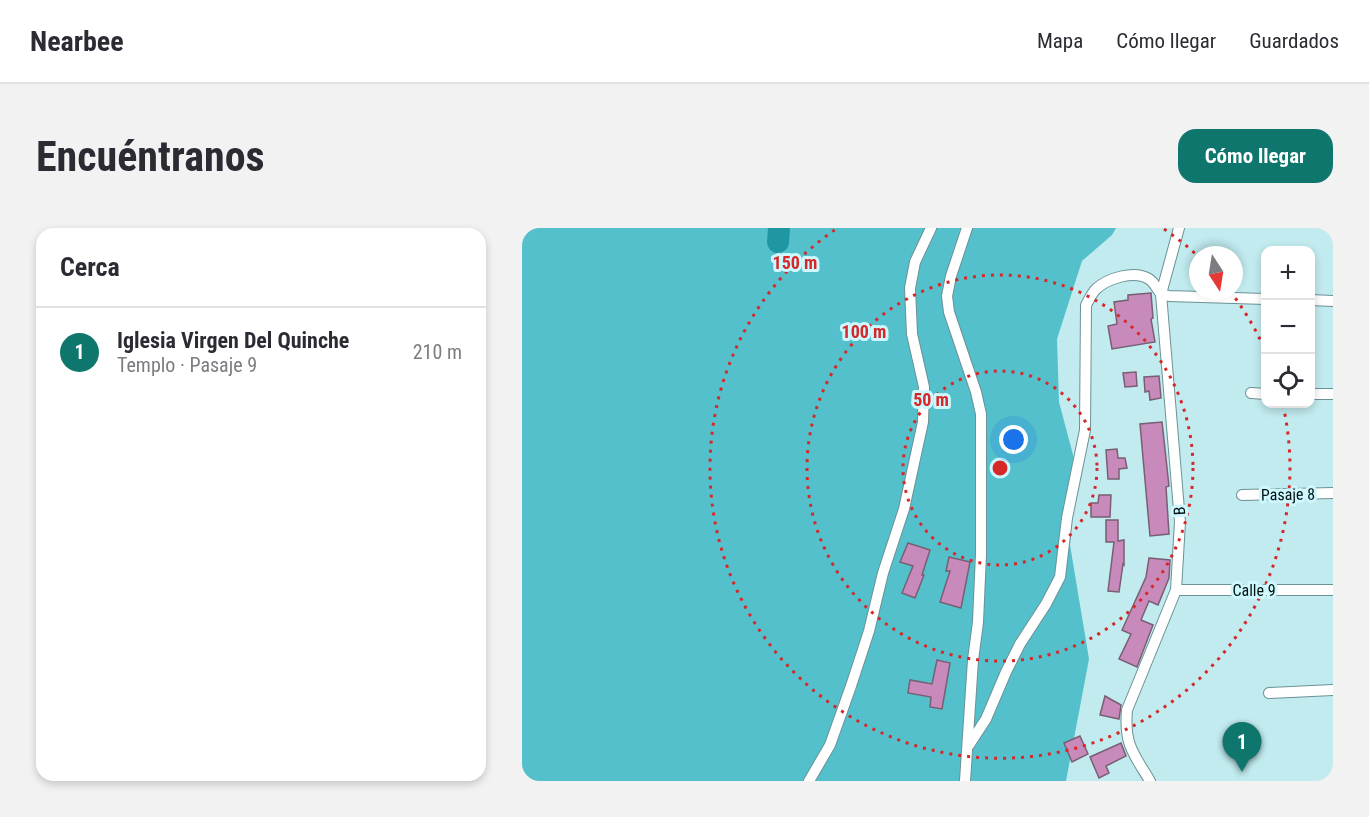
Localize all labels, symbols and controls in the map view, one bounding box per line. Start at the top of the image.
text: Nearbee [30,25,124,58]
text: Mapa [1037,29,1083,53]
text: Cómo llegar [1116,29,1216,53]
text: Guardados [1249,29,1339,53]
button: Cómo llegar [1178,129,1333,183]
text: Encuéntranos [36,132,265,181]
north arrow [1189,246,1243,300]
map controls [1261,246,1315,408]
button: + [1261,246,1315,300]
text: Cerca [60,252,120,282]
text: 150 m [773,252,817,273]
button: − [1261,300,1315,354]
text: 100 m [842,321,886,342]
text: Iglesia Virgen Del Quinche [117,328,349,353]
text: 1 [74,340,85,364]
text: 210 m [413,340,462,364]
text: Templo · Pasaje 9 [117,353,257,377]
button: locate [1261,354,1315,408]
text: 50 m [913,389,949,410]
your location [999,425,1028,454]
centre of rings [990,458,1010,478]
street label: Pasaje 8 [1261,485,1315,504]
street label: B [1170,506,1189,516]
street label: Calle 9 [1232,581,1276,600]
pin: 1 [1222,722,1262,772]

